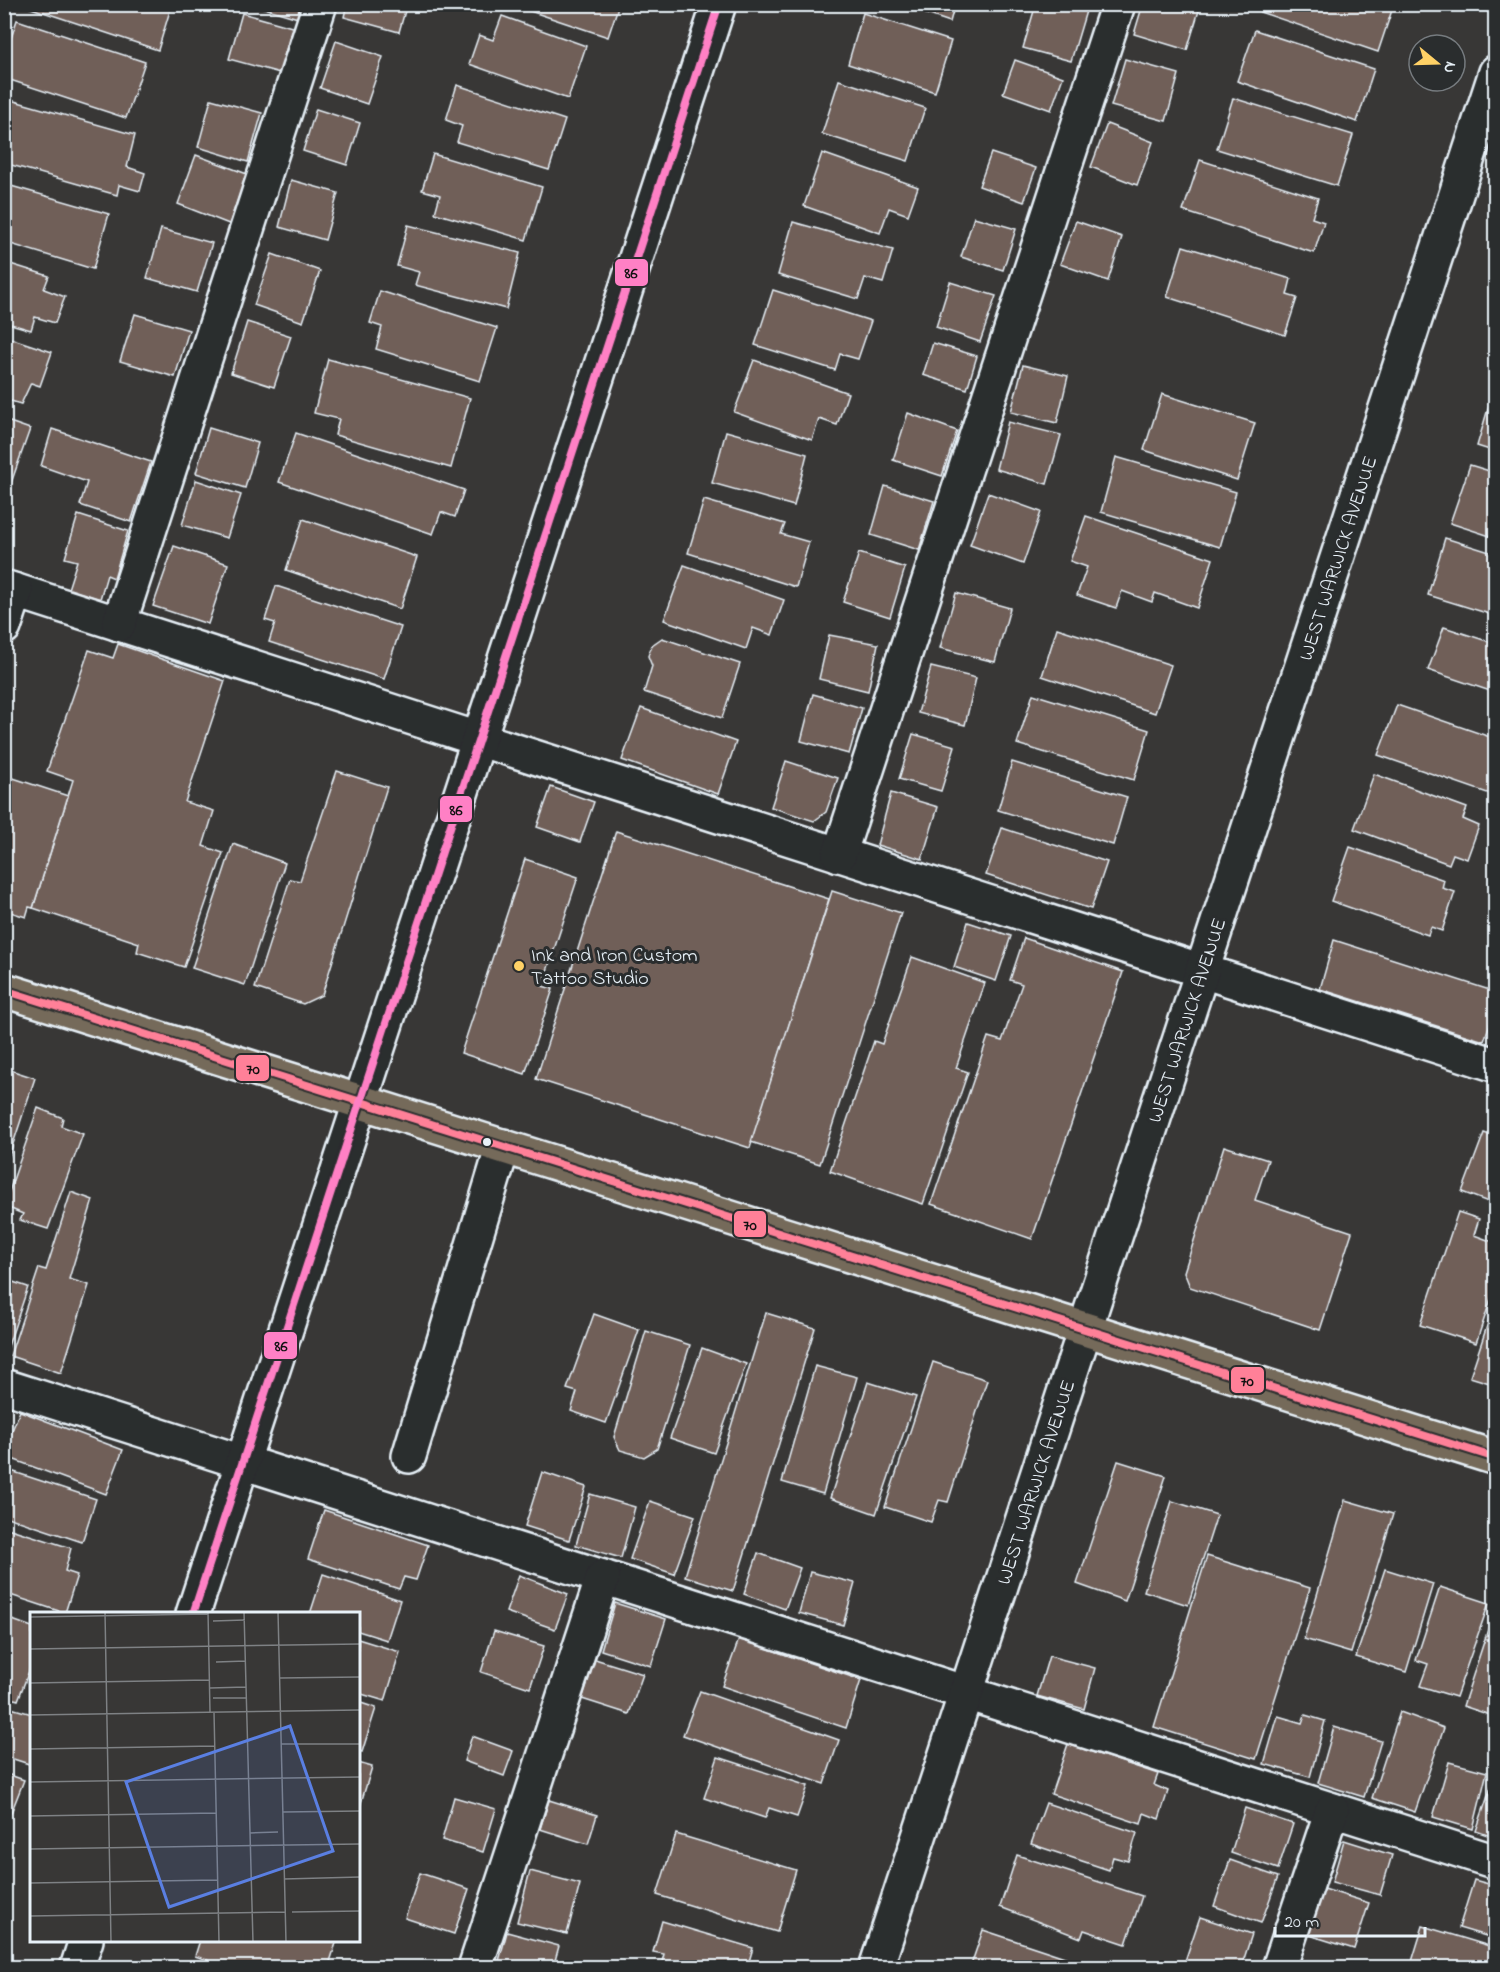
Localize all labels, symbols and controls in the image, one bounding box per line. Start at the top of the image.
north arrow [1407,33,1467,93]
text: N [1436,58,1462,76]
line badge: 86 [614,258,649,287]
text: 86 [623,262,638,286]
street label: WEST WARWICK AVENUE [1293,453,1386,665]
line badge: 86 [439,795,473,823]
text: 86 [448,799,463,823]
street label: WEST WARWICK AVENUE [1142,915,1235,1127]
place label: Ink and Iron Custom Tattoo Studio [531,942,698,994]
marker: Ink and Iron Custom Tattoo Studio [512,959,526,973]
line badge: 70 [235,1054,270,1082]
text: 70 [246,1058,260,1082]
unlabelled marker [481,1136,493,1148]
line badge: 70 [733,1210,767,1238]
text: 70 [743,1214,757,1238]
line badge: 86 [263,1331,298,1360]
text: 86 [273,1335,288,1359]
line badge: 70 [1230,1366,1265,1394]
text: 70 [1240,1370,1254,1394]
street label: WEST WARWICK AVENUE [991,1377,1084,1589]
inset map [30,1612,360,1942]
scale bar [1275,1900,1425,1938]
text: 20 m [1284,1910,1319,1936]

